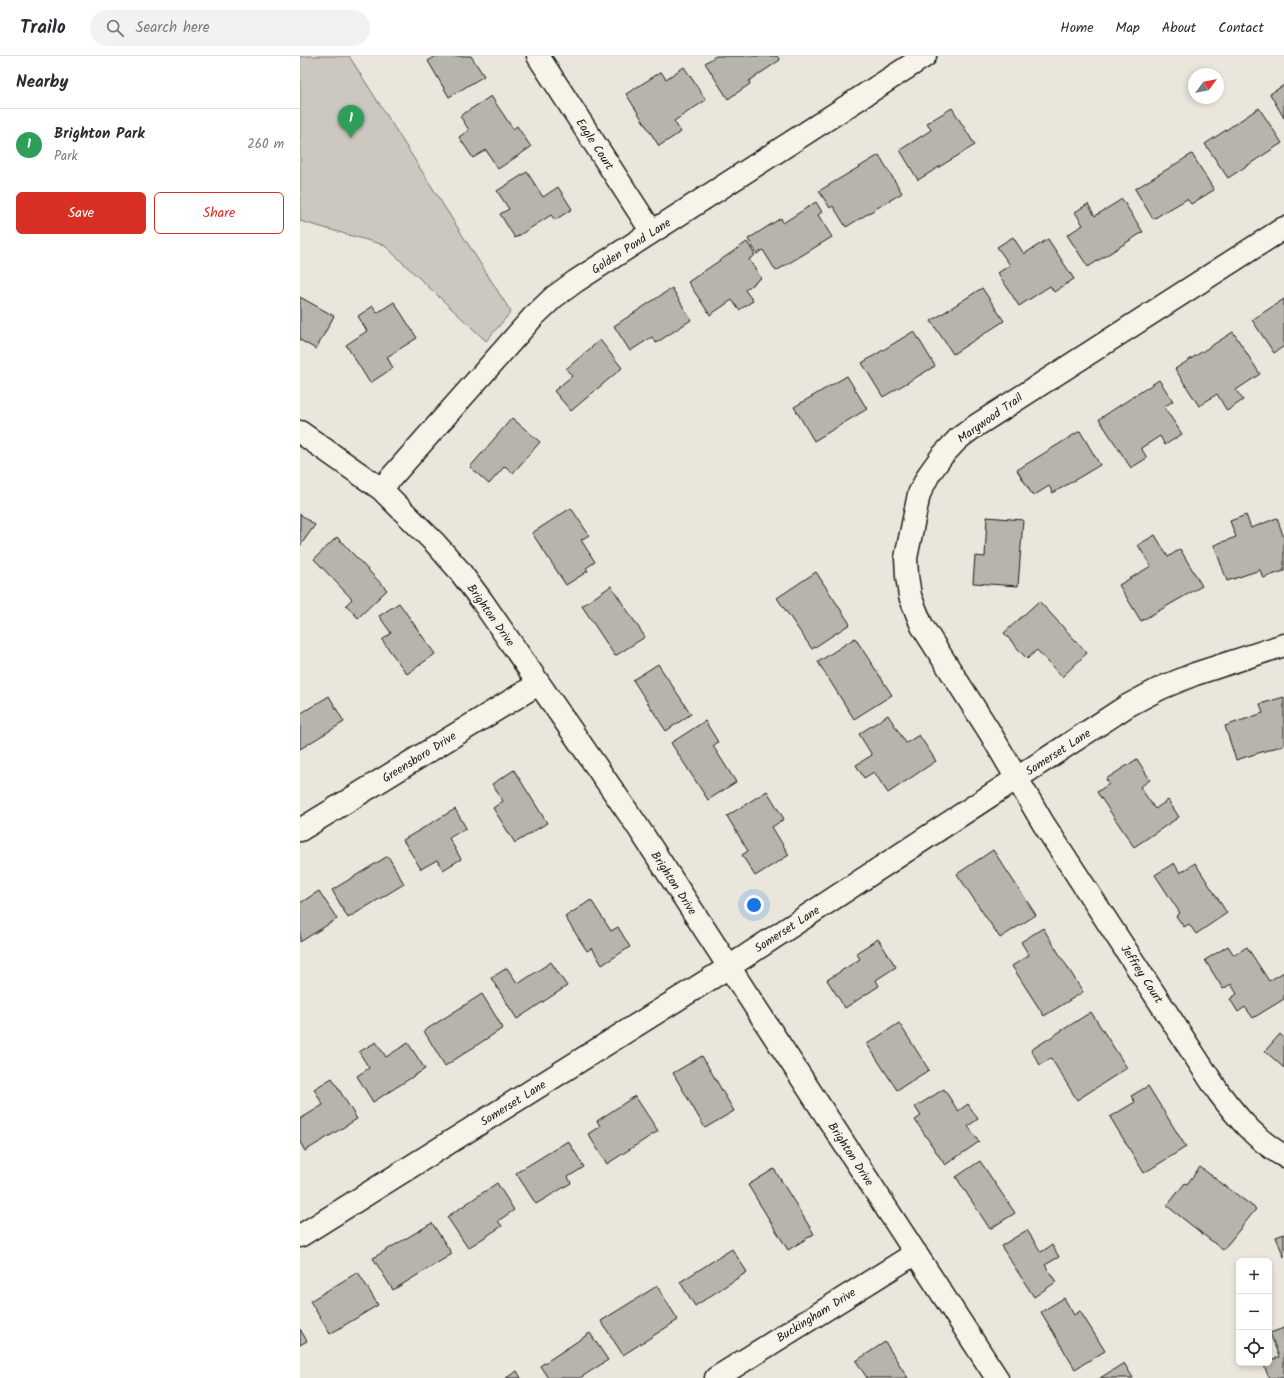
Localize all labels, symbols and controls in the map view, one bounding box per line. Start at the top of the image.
search box [90,10,370,46]
text: Trailo [20,13,66,43]
text: Search here [136,16,210,40]
icon: search [104,17,126,39]
text: Home [1060,17,1094,39]
text: Map [1116,17,1140,39]
text: About [1162,17,1196,39]
text: Contact [1218,17,1264,39]
north arrow [1188,68,1224,104]
text: Nearby [16,69,68,96]
pin: 1 [338,105,364,138]
street label: Eagle Court [571,115,619,174]
text: Brighton Park [54,122,145,146]
text: 1 [27,134,31,155]
text: 260 m [247,134,284,155]
text: Park [54,146,78,167]
button: Save [16,192,146,234]
button: Share [154,192,284,234]
street label: Golden Pond Lane [588,213,675,279]
street label: Marywood Trail [954,389,1027,448]
street label: Brighton Drive [462,580,520,651]
street label: Somerset Lane [1022,724,1095,781]
street label: Greensboro Drive [378,727,461,788]
street label: Brighton Drive [646,848,702,920]
your location [744,895,764,915]
street label: Somerset Lane [751,901,824,958]
street label: Jeffrey Court [1115,941,1168,1008]
street label: Somerset Lane [477,1075,550,1131]
street label: Brighton Drive [823,1119,879,1191]
map controls [1236,1258,1272,1366]
button: + [1236,1258,1272,1294]
street label: Buckingham Drive [773,1283,860,1348]
button: − [1236,1294,1272,1330]
button: locate [1236,1330,1272,1366]

